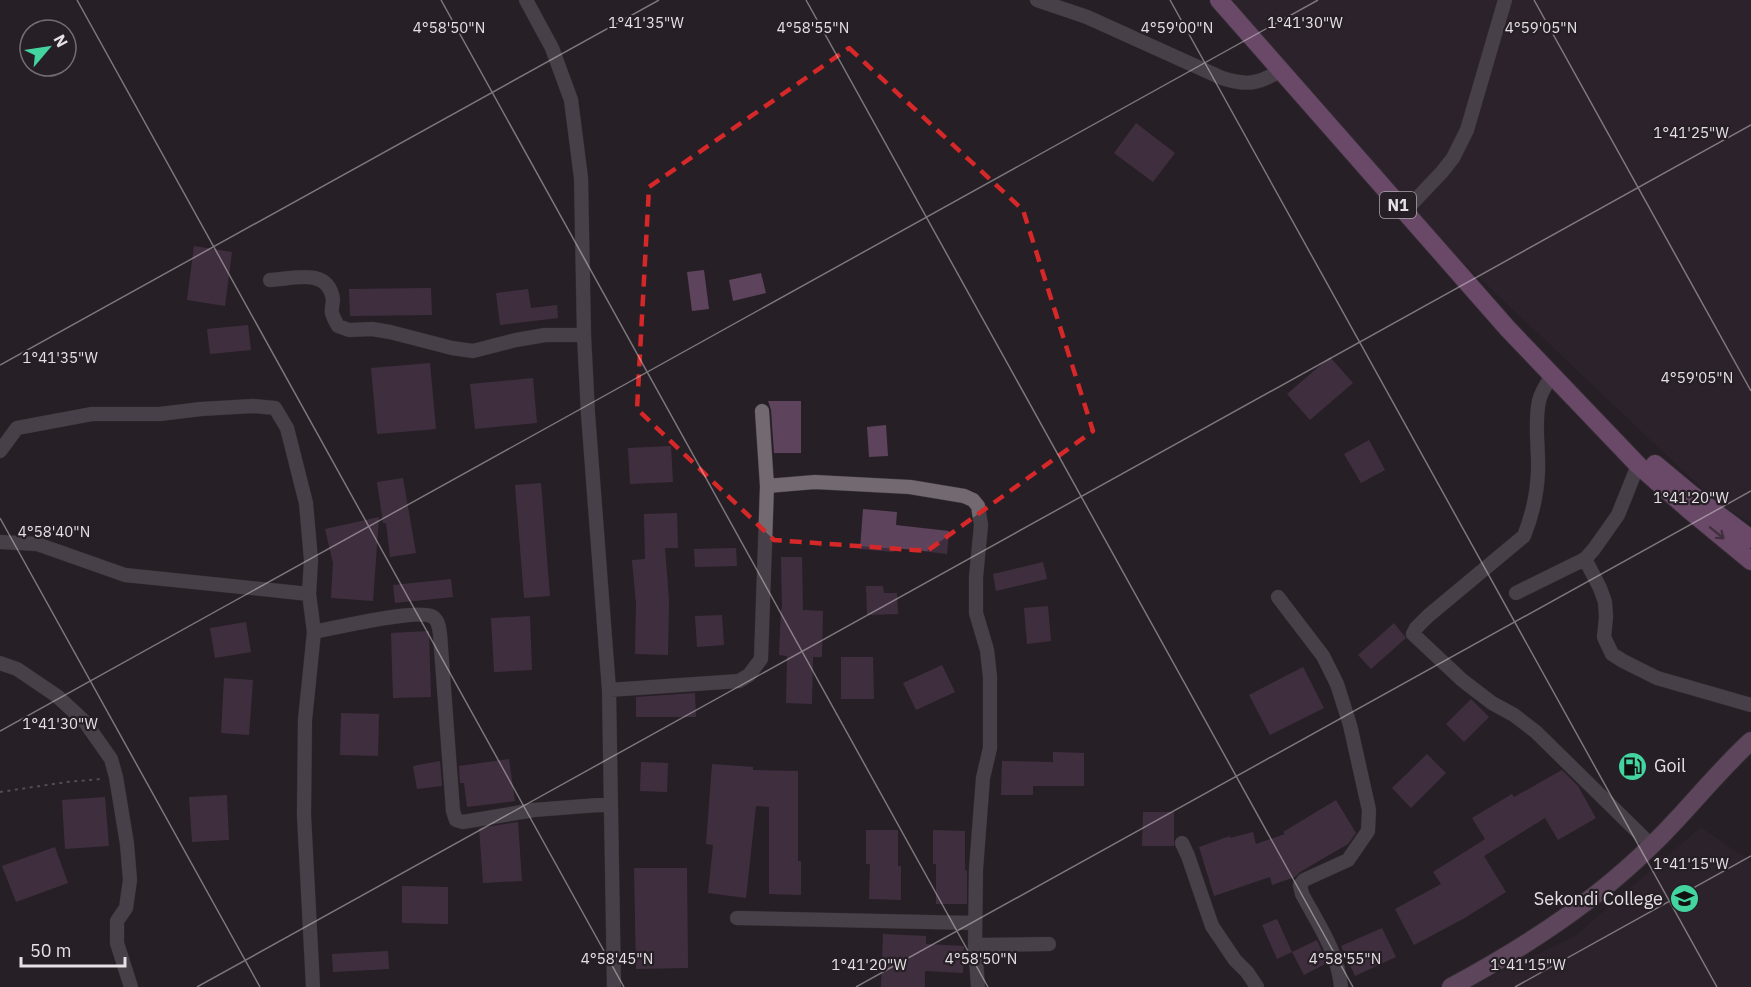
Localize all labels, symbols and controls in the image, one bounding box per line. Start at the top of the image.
text: 1°41'35"W [608,13,684,32]
text: 1°41'30"W [1267,13,1343,32]
north arrow [18,18,78,78]
text: 4°58'50"N [413,18,485,37]
text: 4°58'55"N [777,18,849,37]
text: 4°59'00"N [1141,18,1213,37]
text: 4°59'05"N [1505,18,1577,37]
text: N [50,31,73,51]
text: 1°41'25"W [1653,123,1729,142]
road number: N1 [1380,192,1416,218]
text: 1°41'35"W [22,348,98,367]
text: 4°59'05"N [1661,368,1733,387]
text: 1°41'20"W [1653,488,1729,507]
text: 4°58'40"N [18,522,90,541]
one-way arrow [1709,526,1725,539]
text: 1°41'30"W [22,714,98,733]
fuel station icon: Goil [1617,750,1649,782]
place label: Goil [1654,754,1686,777]
text: 1°41'15"W [1653,854,1729,873]
school or university icon: Sekondi College [1668,883,1700,915]
place label: Sekondi College [1534,887,1663,910]
scale bar [21,930,124,968]
text: 50 m [30,939,72,962]
text: 4°58'45"N [581,949,653,968]
text: 4°58'50"N [945,949,1017,968]
text: 4°58'55"N [1309,949,1381,968]
text: 1°41'20"W [831,955,907,974]
text: 1°41'15"W [1490,955,1566,974]

